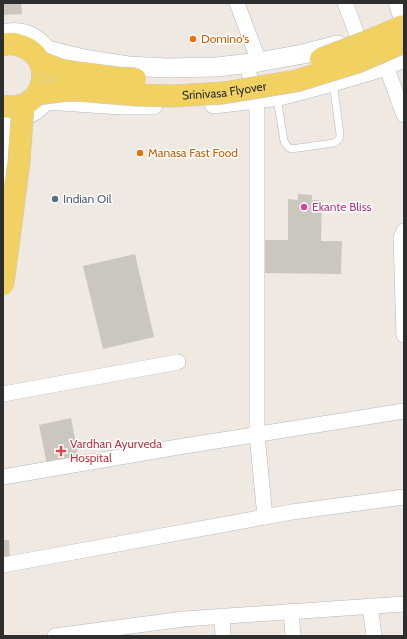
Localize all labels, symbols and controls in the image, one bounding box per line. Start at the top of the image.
place label: Domino's [201,31,249,46]
marker: Domino's [188,34,198,44]
street label: Srinivasa Flyover [182,78,268,102]
place label: Manasa Fast Food [148,145,238,160]
marker: Manasa Fast Food [135,148,145,158]
place label: Indian Oil [63,191,112,206]
marker: Indian Oil [50,194,60,204]
place label: Ekante Bliss [312,199,372,214]
marker: Ekante Bliss [299,202,309,212]
place label: Vardhan Ayurveda Hospital [70,436,162,465]
marker: Vardhan Ayurveda Hospital [55,445,67,457]

